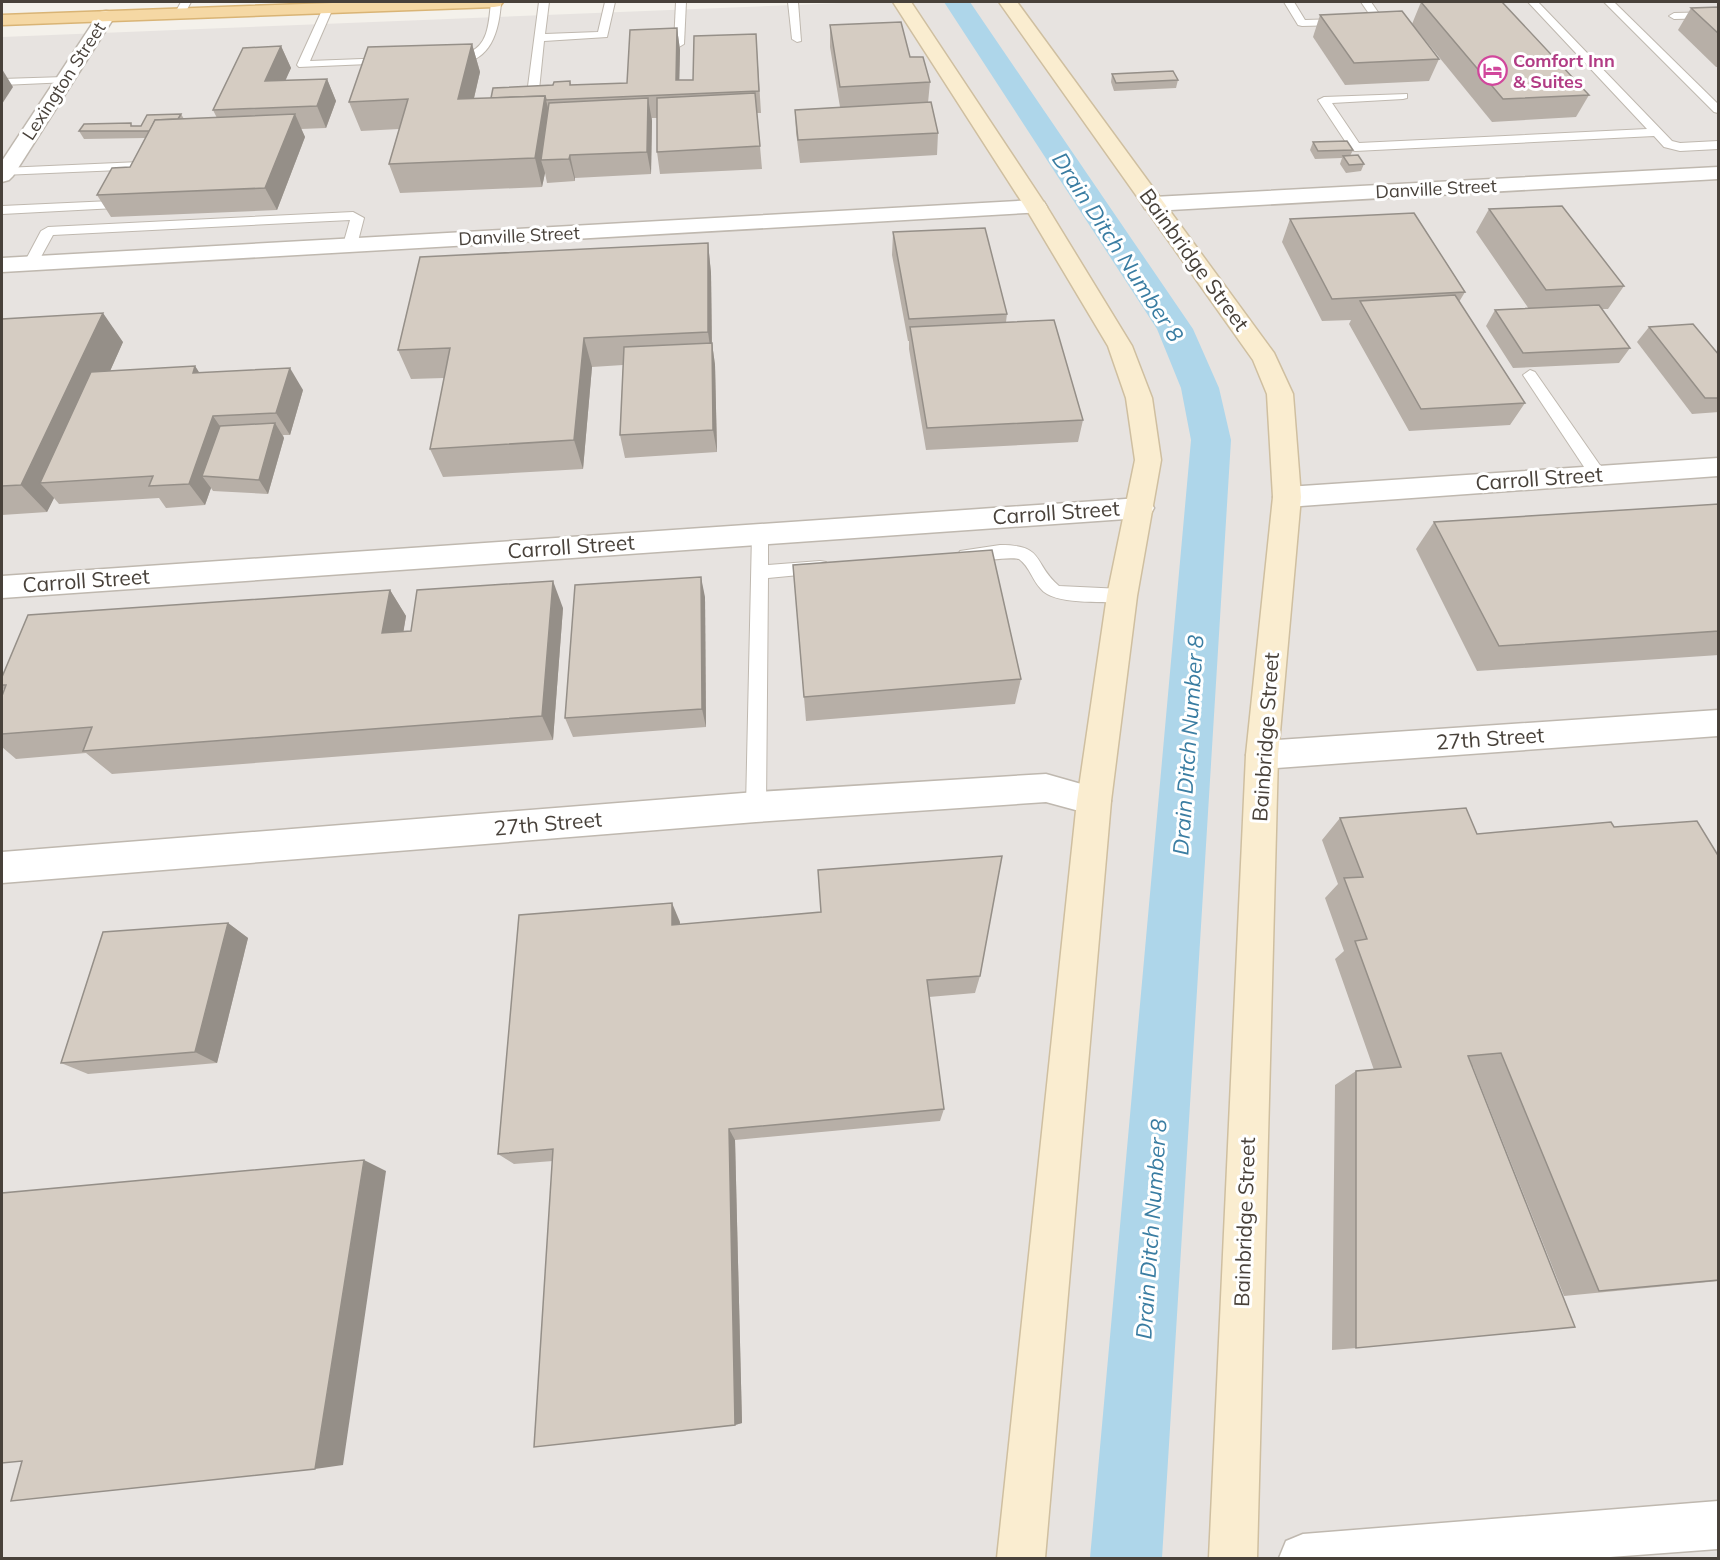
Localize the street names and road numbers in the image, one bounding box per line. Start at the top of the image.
street label: Lexington Street [17,17,110,144]
street label: Danville Street [1375,174,1497,203]
street label: Bainbridge Street [1134,183,1255,336]
street label: Danville Street [458,221,580,250]
street label: Carroll Street [1475,461,1603,495]
street label: Carroll Street [992,495,1120,529]
street label: Carroll Street [507,529,635,563]
street label: Carroll Street [22,563,150,597]
street label: Bainbridge Street [1246,651,1284,822]
street label: 27th Street [1435,721,1545,755]
street label: 27th Street [493,805,603,841]
street label: Bainbridge Street [1228,1137,1260,1307]

